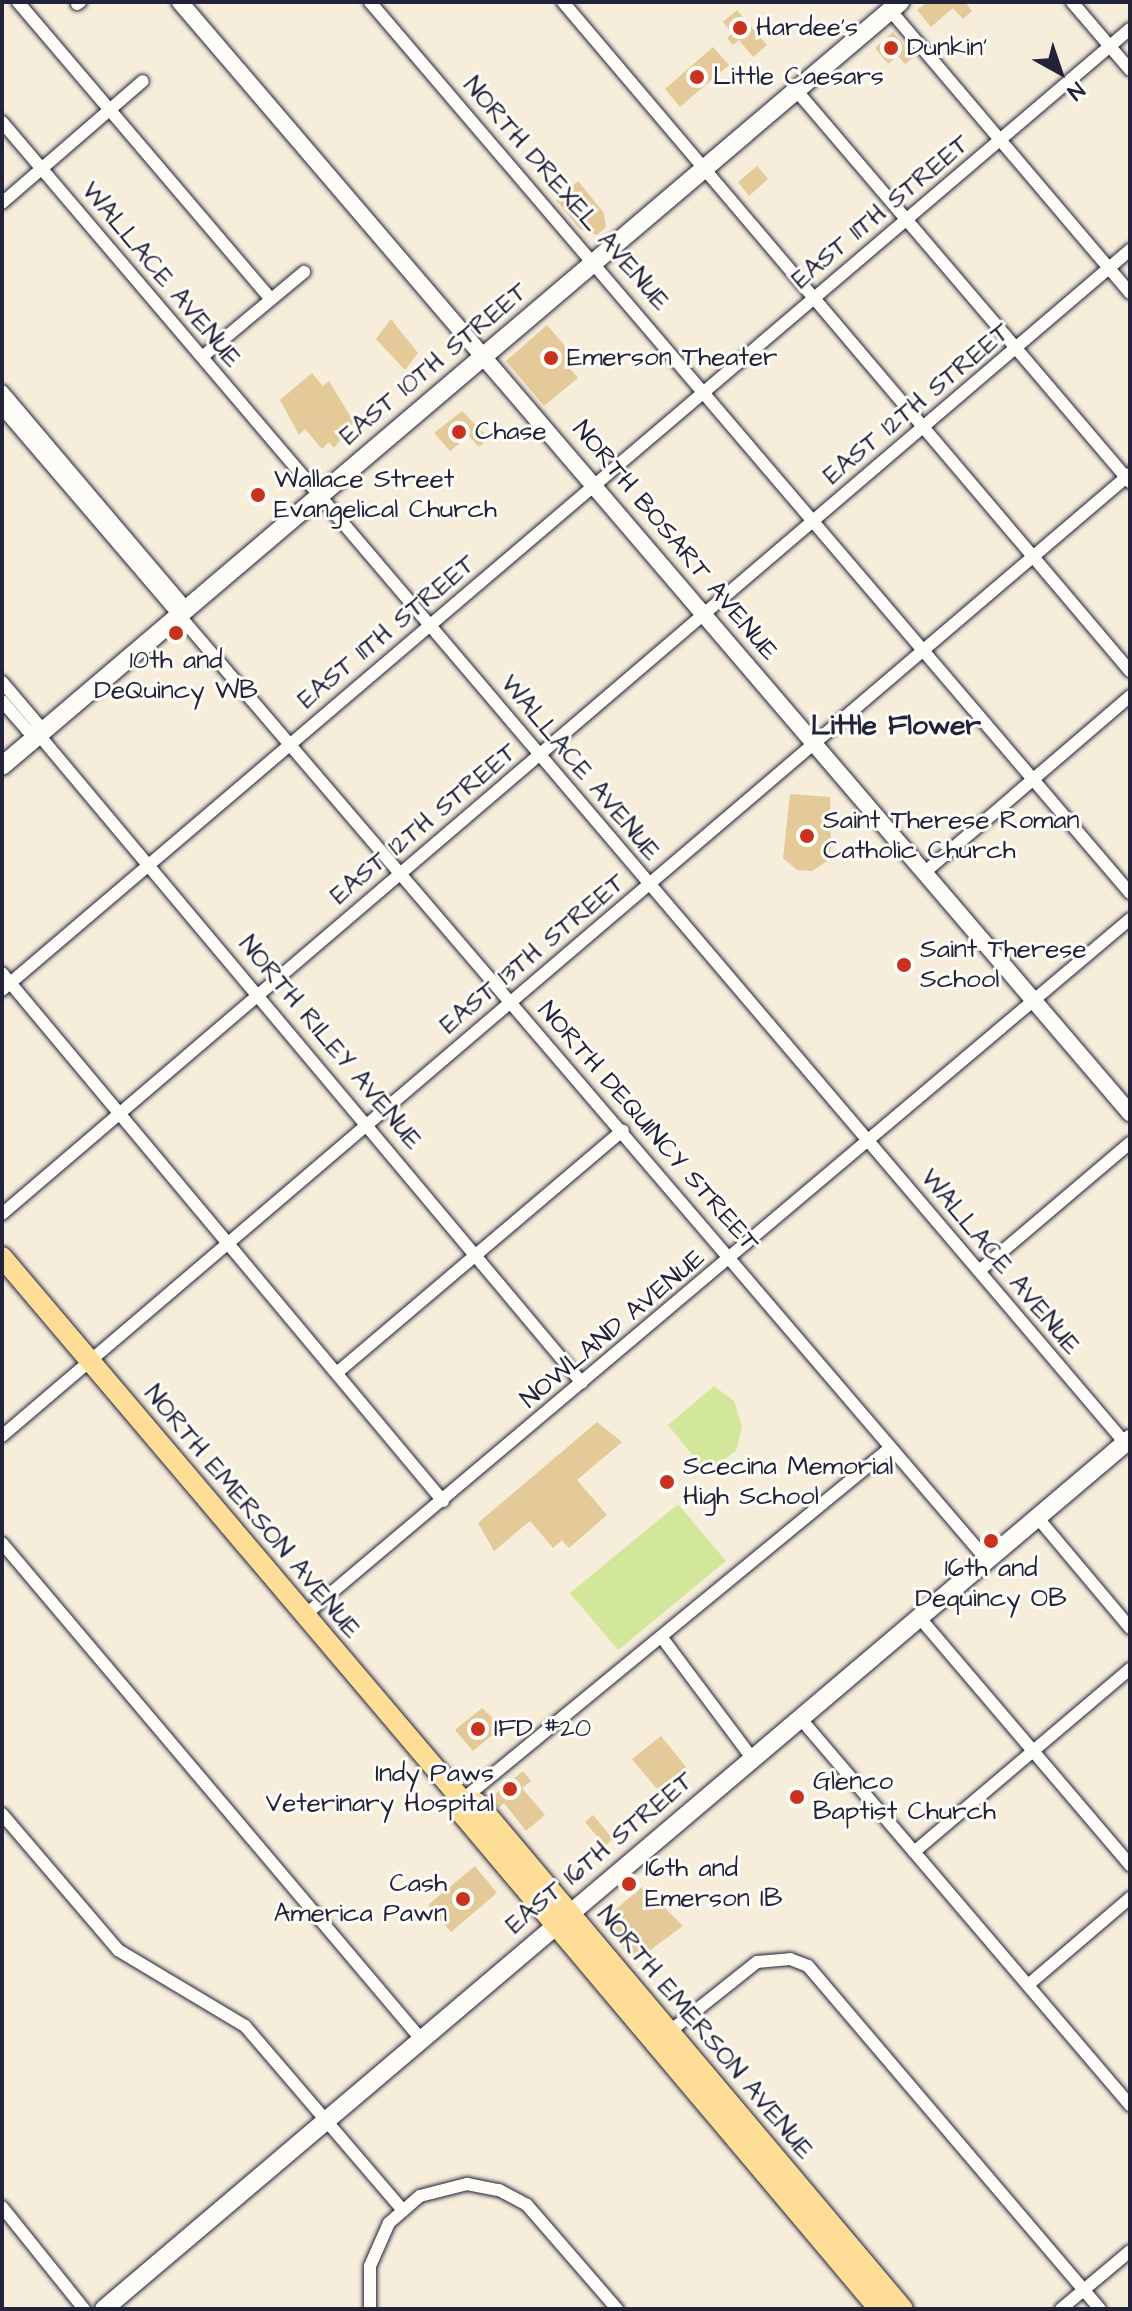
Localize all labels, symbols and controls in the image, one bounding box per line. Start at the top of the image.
place label: Hardee's [756,12,858,44]
marker: Hardee's [731,19,749,37]
place label: Dunkin' [907,32,987,64]
north arrow [1020,32,1100,112]
marker: Dunkin' [882,39,900,57]
place label: Little Caesars [713,61,884,93]
marker: Little Caesars [688,68,706,86]
street label: NORTH DREXEL AVENUE [456,71,676,317]
text: N [1061,74,1091,107]
street label: EAST 11TH STREET [786,128,976,296]
street label: WALLACE AVENUE [74,176,248,374]
street label: EAST 10TH STREET [334,276,534,452]
street label: EAST 12TH STREET [817,317,1017,491]
place label: Emerson Theater [567,342,777,374]
marker: Emerson Theater [542,349,560,367]
street label: NORTH BOSART AVENUE [565,415,785,667]
place label: Chase [475,416,547,448]
marker: Chase [450,423,468,441]
place label: Wallace Street Evangelical Church [274,464,497,526]
marker: Wallace Street Evangelical Church [249,486,267,504]
street label: EAST 11TH STREET [292,548,482,716]
marker: 10th and DeQuincy WB [167,624,185,642]
place label: 10th and DeQuincy WB [94,645,258,706]
street label: WALLACE AVENUE [493,669,667,867]
district label: Little Flower [811,709,981,743]
street label: EAST 12TH STREET [324,737,524,911]
place label: Saint Therese Roman Catholic Church [823,805,1079,866]
marker: Saint Therese Roman Catholic Church [798,827,816,845]
street label: EAST 13TH STREET [434,867,632,1041]
street label: NORTH RILEY AVENUE [231,930,429,1156]
place label: Saint Therese School [920,934,1086,996]
marker: Saint Therese School [895,956,913,974]
street label: NORTH DEQUINCY STREET [531,996,765,1258]
street label: WALLACE AVENUE [913,1163,1087,1361]
street label: NOWLAND AVENUE [514,1243,712,1415]
street label: NORTH EMERSON AVENUE [137,1379,367,1645]
place label: Scecina Memorial High School [683,1451,893,1512]
marker: Scecina Memorial High School [658,1473,676,1491]
marker: 16th and Dequincy OB [982,1532,1000,1550]
place label: 16th and Dequincy OB [915,1553,1067,1614]
place label: IFD #20 [494,1713,591,1745]
marker: IFD #20 [469,1720,487,1738]
place label: Indy Paws Veterinary Hospital [266,1758,494,1820]
street label: EAST 16TH STREET [500,1765,700,1941]
place label: Glenco Baptist Church [813,1766,996,1828]
marker: Indy Paws Veterinary Hospital [501,1780,519,1798]
marker: Glenco Baptist Church [788,1788,806,1806]
place label: 16th and Emerson IB [645,1853,783,1914]
place label: Cash America Pawn [274,1868,447,1930]
marker: 16th and Emerson IB [620,1875,638,1893]
marker: Cash America Pawn [454,1890,472,1908]
street label: NORTH EMERSON AVENUE [590,1900,820,2166]

